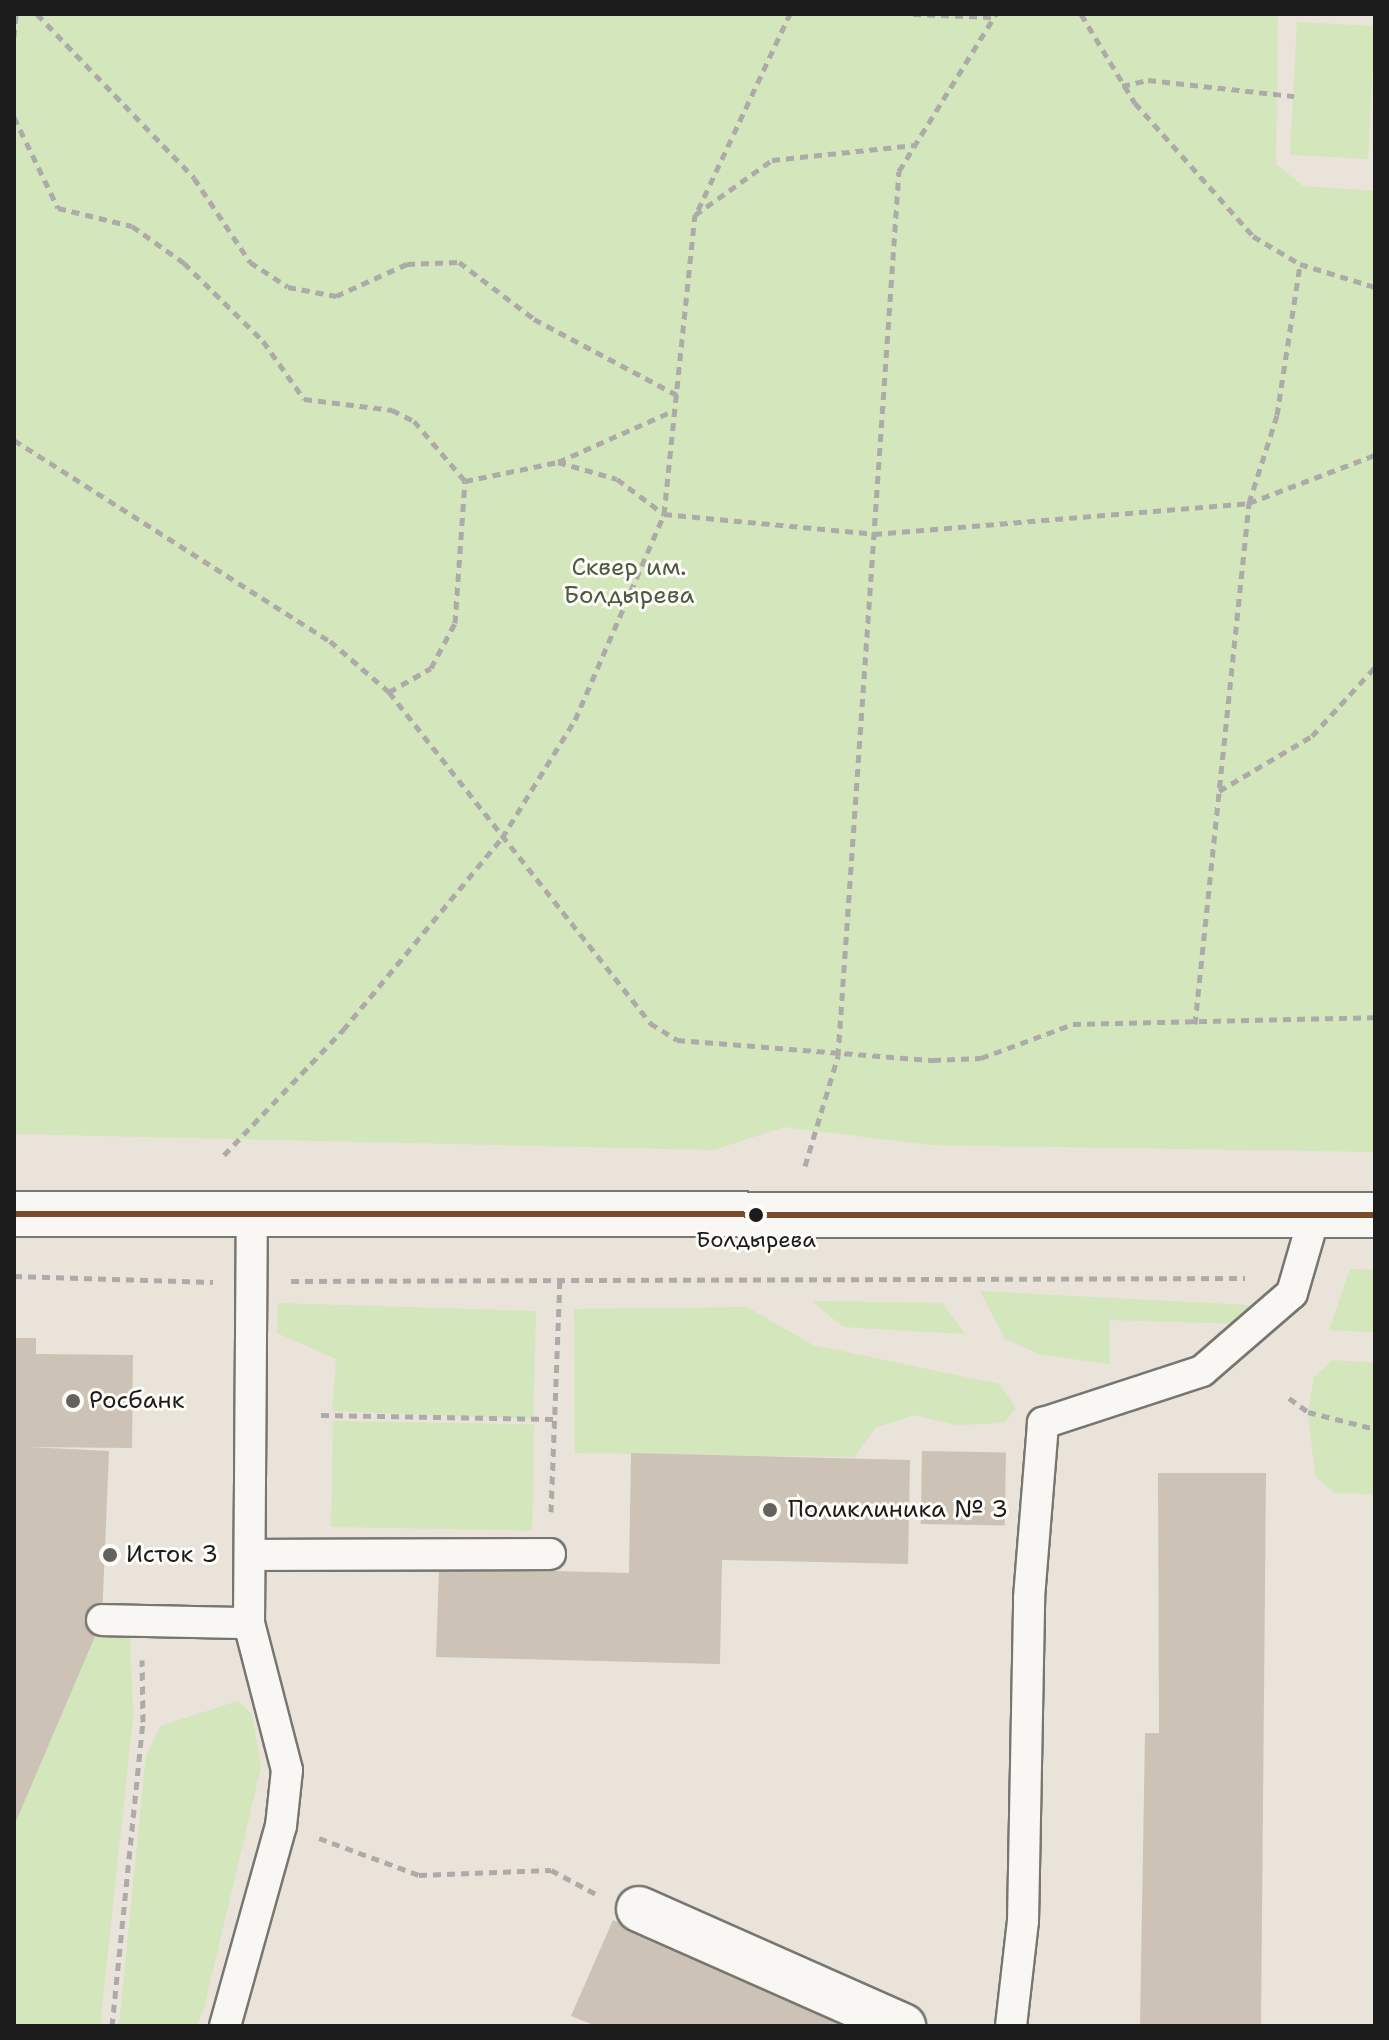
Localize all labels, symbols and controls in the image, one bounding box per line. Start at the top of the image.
park label: Сквер им. Болдырева [564,554,694,610]
marker: Болдырева [748,1207,764,1223]
place label: Болдырева [696,1227,816,1253]
place label: Росбанк [89,1387,184,1415]
marker: Росбанк [64,1392,82,1410]
place label: Поликлиника № 3 [788,1496,1008,1524]
marker: Поликлиника № 3 [759,1499,781,1521]
place label: Исток 3 [126,1541,218,1569]
marker: Исток 3 [101,1546,119,1564]

